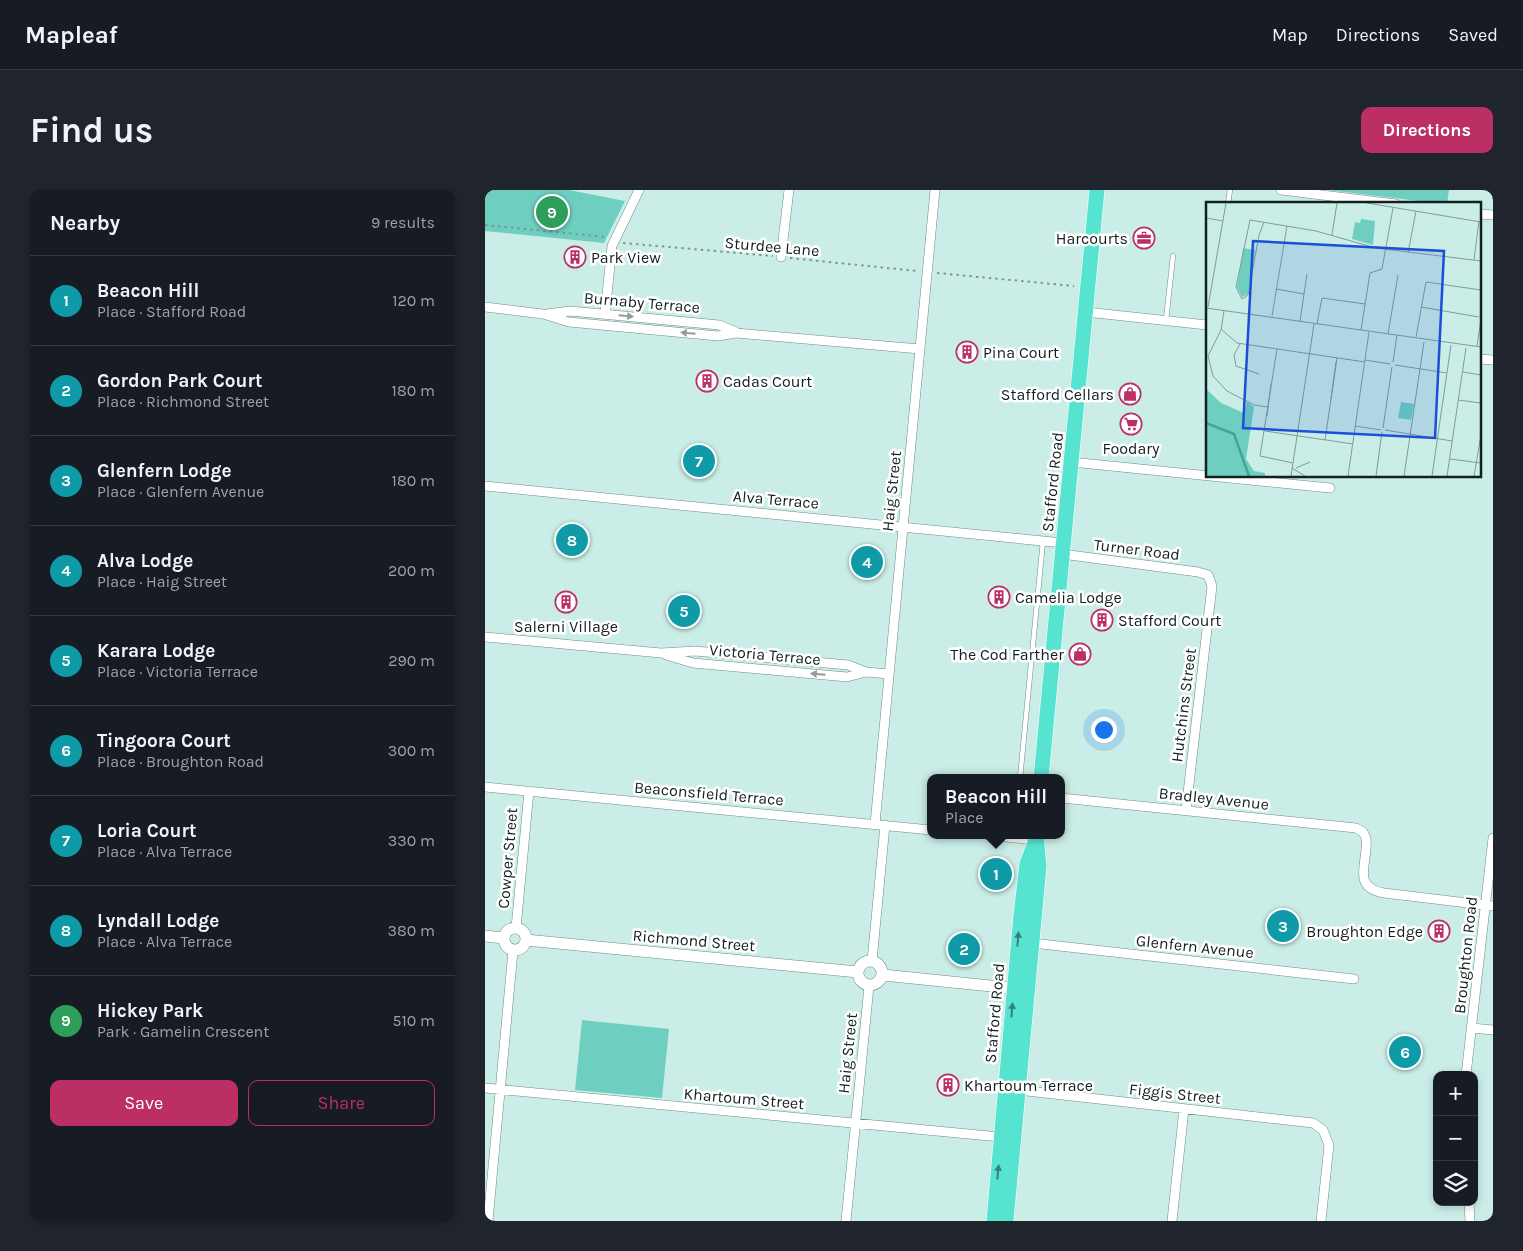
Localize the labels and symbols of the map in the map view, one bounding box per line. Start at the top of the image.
pin: 9 [536,193,568,231]
inset map [1206,202,1481,478]
office icon: Harcourts [1132,226,1156,250]
place label: Harcourts [1056,229,1128,248]
street label: Sturdee Lane [724,233,820,260]
building icon: Park View [563,245,587,269]
place label: Park View [591,248,661,267]
street label: Burnaby Terrace [583,288,701,317]
one-way arrow [618,312,634,320]
one-way arrow [680,329,696,337]
building icon: Pina Court [955,340,979,364]
place label: Pina Court [983,343,1059,362]
building icon: Cadas Court [695,369,719,393]
place label: Cadas Court [723,372,812,391]
shop icon: Stafford Cellars [1118,382,1142,406]
place label: Stafford Cellars [1001,385,1114,404]
supermarket icon: Foodary [1119,412,1143,436]
street label: Stafford Road [1038,431,1067,533]
place label: Foodary [1103,439,1160,458]
pin: 7 [683,442,715,480]
street label: Haig Street [878,450,905,532]
street label: Alva Terrace [732,486,820,513]
pin: 8 [556,521,588,559]
street label: Turner Road [1093,535,1181,564]
pin: 4 [851,543,883,581]
building icon: Camelia Lodge [987,585,1011,609]
place label: Camelia Lodge [1015,588,1122,607]
building icon: Salerni Village [554,590,578,614]
pin: 5 [668,592,700,630]
building icon: Stafford Court [1090,608,1114,632]
place label: Stafford Court [1118,611,1221,630]
place label: Salerni Village [514,617,618,636]
street label: Victoria Terrace [708,640,821,669]
shop icon: The Cod Farther [1068,642,1092,666]
place label: The Cod Farther [950,645,1064,664]
street label: Hutchins Street [1167,647,1200,763]
one-way arrow [810,670,826,678]
your location [1091,717,1117,743]
street label: Beaconsfield Terrace [633,777,785,810]
street label: Bradley Avenue [1158,783,1270,814]
street label: Cowper Street [494,807,521,909]
pin: 1 [980,855,1012,893]
street label: Broughton Road [1450,895,1481,1015]
pin: 3 [1267,907,1299,945]
building icon: Broughton Edge [1427,919,1451,943]
place label: Broughton Edge [1306,922,1423,941]
street label: Richmond Street [632,926,756,955]
pin: 2 [948,930,980,968]
one-way arrow [1015,931,1023,947]
street label: Glenfern Avenue [1135,931,1255,962]
street label: Stafford Road [981,962,1008,1064]
one-way arrow [1008,1002,1016,1018]
street label: Haig Street [834,1012,861,1094]
pin: 6 [1389,1033,1421,1071]
building icon: Khartoum Terrace [936,1073,960,1097]
place label: Khartoum Terrace [964,1076,1093,1095]
street label: Figgis Street [1128,1079,1222,1108]
street label: Khartoum Street [683,1084,805,1113]
one-way arrow [994,1164,1002,1180]

